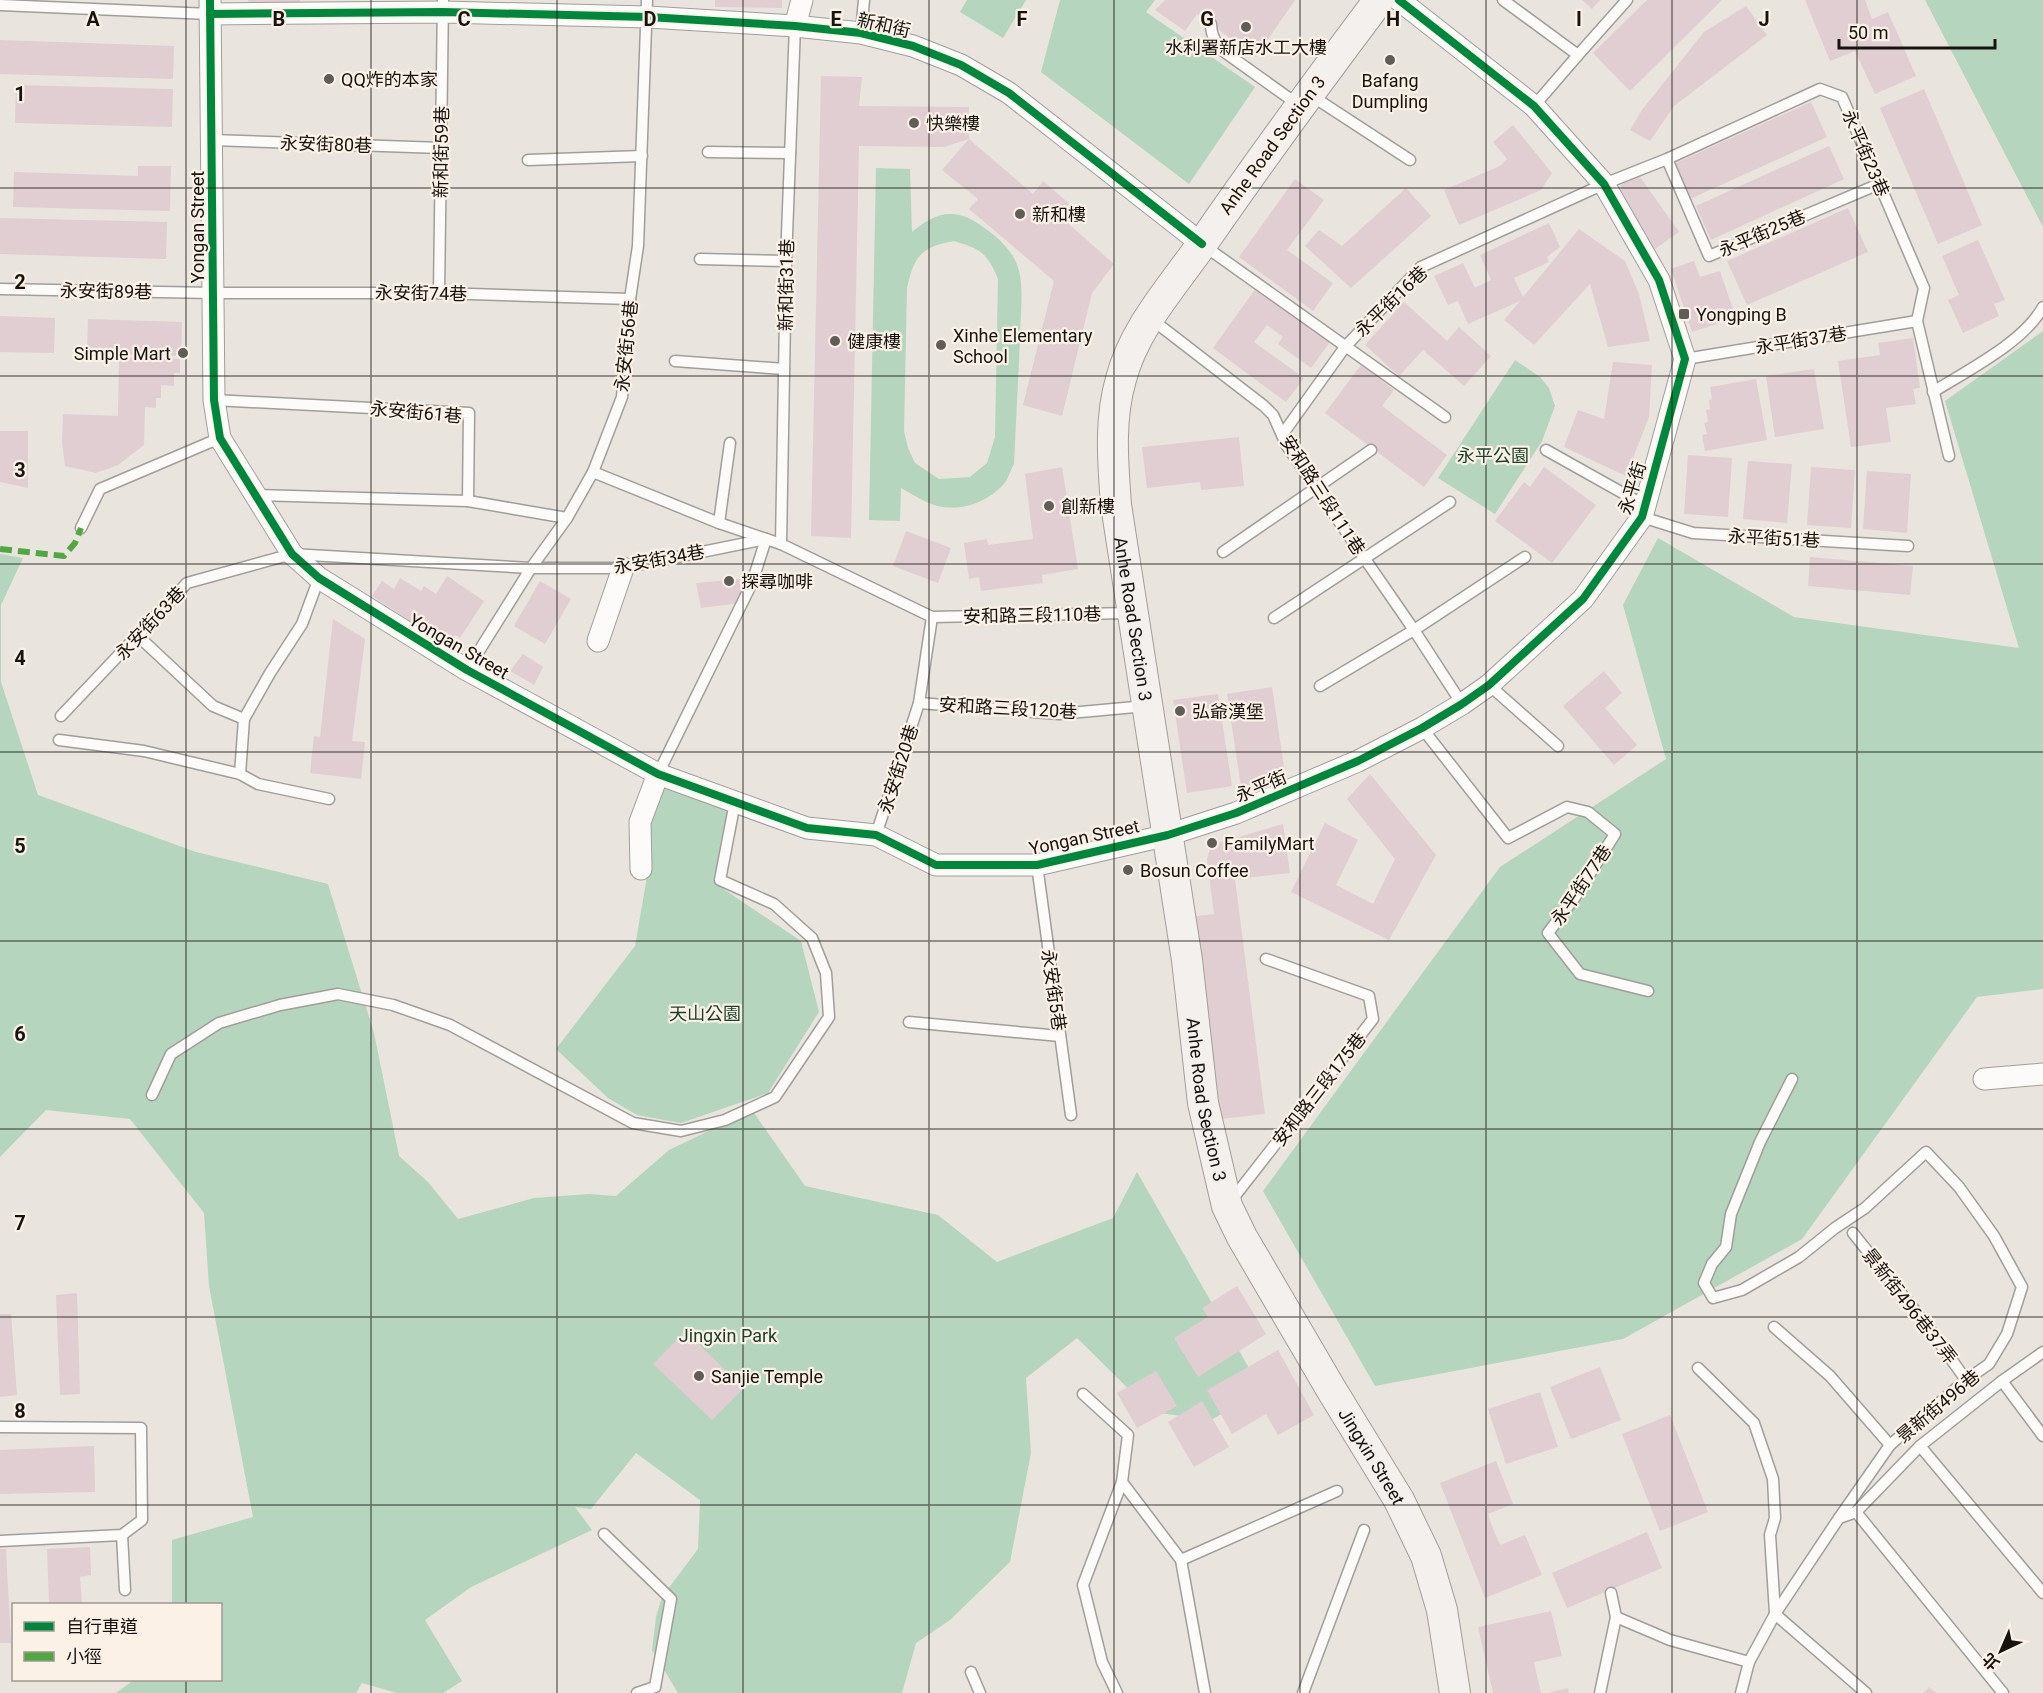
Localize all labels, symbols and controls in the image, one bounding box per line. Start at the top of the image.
text: A [86,7,100,31]
text: B [273,7,285,31]
text: C [457,7,471,31]
text: D [644,7,657,31]
text: E [830,7,842,31]
text: F [1017,7,1028,31]
text: G [1200,7,1214,31]
text: H [1386,7,1400,31]
text: I [1576,7,1582,31]
text: J [1758,7,1770,31]
street label: 新和街 [855,9,913,41]
scale bar [1839,12,1995,50]
marker: 水利署新店水工大樓 [1239,20,1253,34]
text: 50 m [1848,22,1888,43]
place label: 水利署新店水工大樓 [1165,37,1327,58]
marker: Bafang Dumpling [1383,53,1397,67]
place label: QQ炸的本家 [341,69,438,90]
place label: Bafang Dumpling [1352,70,1428,112]
marker: QQ炸的本家 [322,72,336,86]
street label: Anhe Road Section 3 [1215,72,1329,218]
text: 1 [14,82,26,106]
street label: 新和街59巷 [430,106,452,198]
street label: 永平街23巷 [1838,106,1894,200]
place label: 快樂樓 [926,113,980,134]
marker: 快樂樓 [907,116,921,130]
street label: 永安街80巷 [280,132,372,156]
street label: Yongan Street [187,171,208,283]
place label: 新和樓 [1032,204,1086,225]
street label: 永平街25巷 [1715,205,1809,261]
marker: 新和樓 [1013,207,1027,221]
street label: 新和街31巷 [775,239,797,331]
street label: 永平街16巷 [1351,261,1431,341]
text: 2 [14,270,26,294]
street label: 永安街89巷 [60,280,152,302]
street label: 永安街74巷 [375,282,467,304]
street label: 永安街56巷 [611,299,641,393]
place label: Yongping B [1696,304,1787,325]
marker: Yongping B [1677,307,1691,321]
street label: 永平街37巷 [1754,322,1848,358]
place label: Xinhe Elementary School [953,325,1093,367]
place label: 健康樓 [847,331,901,352]
marker: 健康樓 [828,334,842,348]
marker: Xinhe Elementary School [934,338,948,352]
place label: Simple Mart [74,343,171,364]
marker: Simple Mart [176,346,190,360]
street label: 永安街61巷 [369,398,463,426]
street label: 安和路三段111巷 [1277,431,1369,559]
park label: 永平公園 [1457,445,1529,466]
text: 3 [14,458,26,482]
street label: 永平街 [1614,459,1650,517]
place label: 創新樓 [1061,496,1115,517]
marker: 創新樓 [1042,499,1056,513]
street label: 永平街51巷 [1727,525,1821,551]
street label: Anhe Road Section 3 [1111,535,1157,703]
street label: 永安街34巷 [612,541,706,577]
place label: 探尋咖啡 [741,571,813,592]
marker: 探尋咖啡 [722,574,736,588]
street label: 永安街63巷 [111,582,189,664]
street label: 安和路三段110巷 [963,603,1101,627]
street label: Yongan Street [405,609,513,683]
text: 4 [14,646,26,670]
street label: 安和路三段120巷 [938,694,1078,722]
place label: 弘爺漢堡 [1192,701,1264,722]
marker: 弘爺漢堡 [1173,704,1187,718]
street label: 永安街20巷 [874,722,922,816]
street label: 永平街 [1232,766,1290,806]
street label: Yongan Street [1027,815,1141,859]
place label: FamilyMart [1224,833,1315,854]
text: 5 [14,834,26,858]
marker: FamilyMart [1205,836,1219,850]
street label: 永平街77巷 [1547,841,1615,929]
place label: Bosun Coffee [1140,860,1248,881]
marker: Bosun Coffee [1121,863,1135,877]
street label: 永安街5巷 [1038,948,1070,1032]
park label: 天山公園 [669,1003,741,1024]
street label: Anhe Road Section 3 [1183,1016,1231,1183]
text: 6 [14,1022,26,1046]
street label: 安和路三段175巷 [1268,1028,1370,1150]
text: 7 [14,1211,26,1235]
street label: 景新街496巷37弄 [1858,1244,1962,1368]
park label: Jingxin Park [679,1325,778,1346]
street label: 景新街496巷 [1892,1365,1984,1447]
place label: Sanjie Temple [711,1366,823,1387]
marker: Sanjie Temple [692,1369,706,1383]
text: 8 [14,1399,26,1423]
street label: Jingxin Street [1334,1404,1410,1508]
legend [12,1603,222,1681]
text: 自行車道 [66,1616,138,1637]
north arrow [1971,1621,2031,1681]
text: 小徑 [66,1646,102,1667]
text: 北 [1979,1649,2003,1674]

